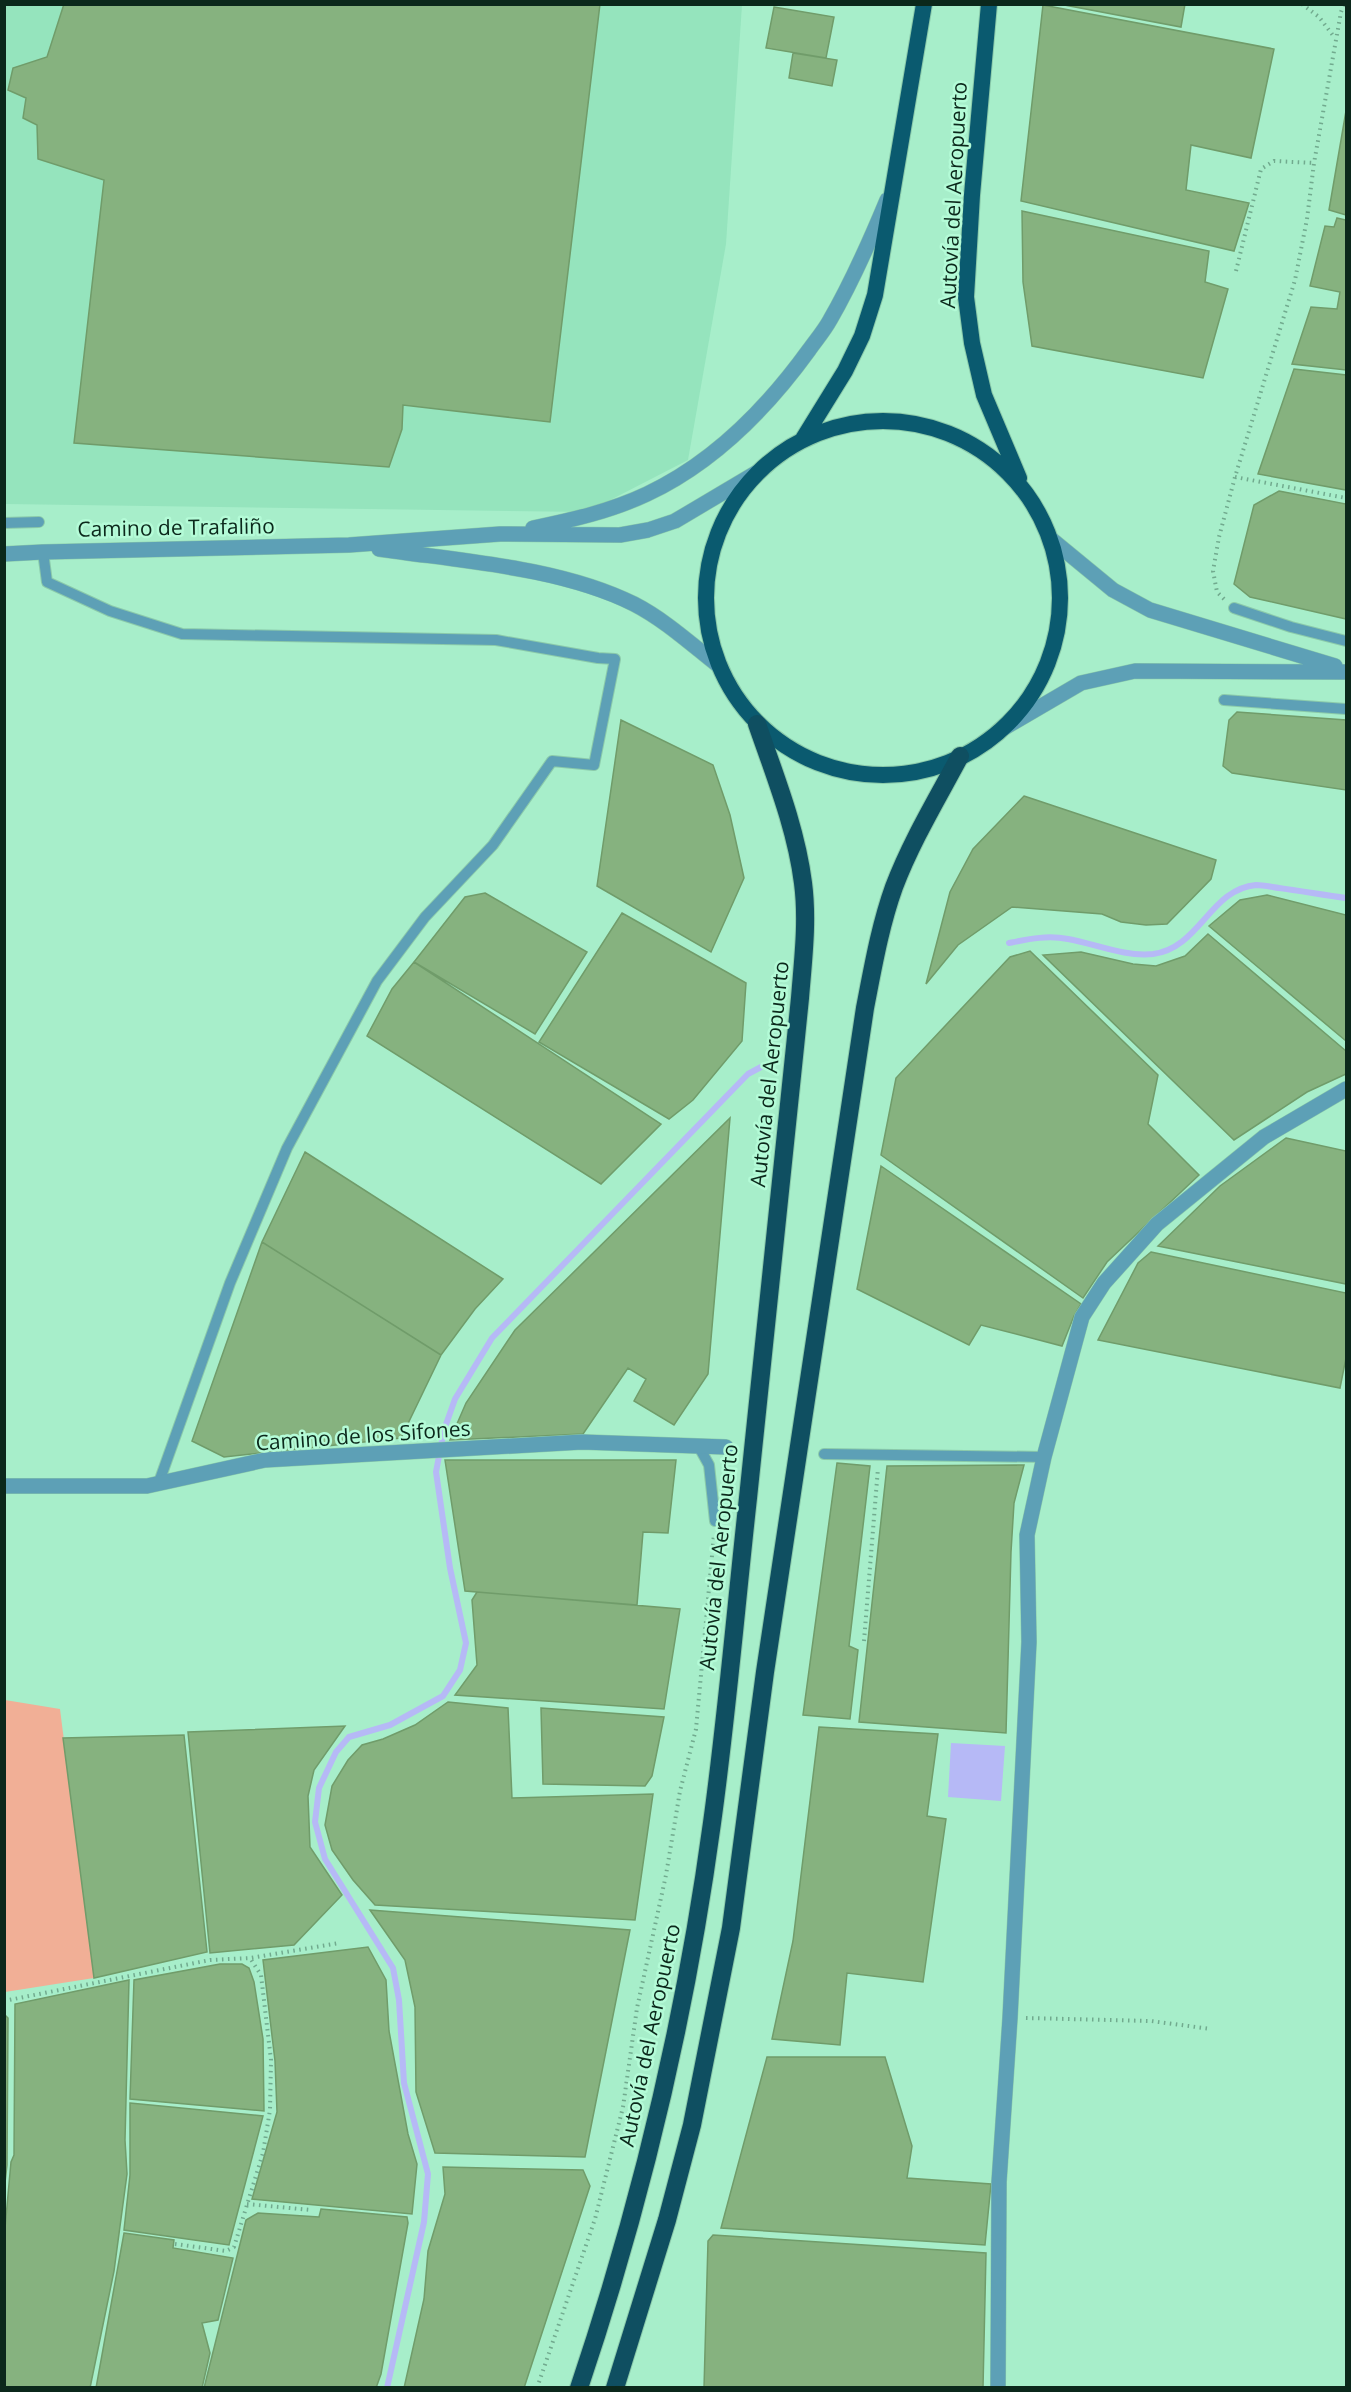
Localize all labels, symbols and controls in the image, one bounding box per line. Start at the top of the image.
street label: Autovía del Aeropuerto [933,81,973,309]
street label: Camino de Trafaliño [77,511,275,543]
street label: Autovía del Aeropuerto [743,960,795,1188]
street label: Camino de los Sifones [255,1414,471,1456]
street label: Autovía del Aeropuerto [692,1443,744,1671]
street label: Autovía del Aeropuerto [612,1921,686,2149]

